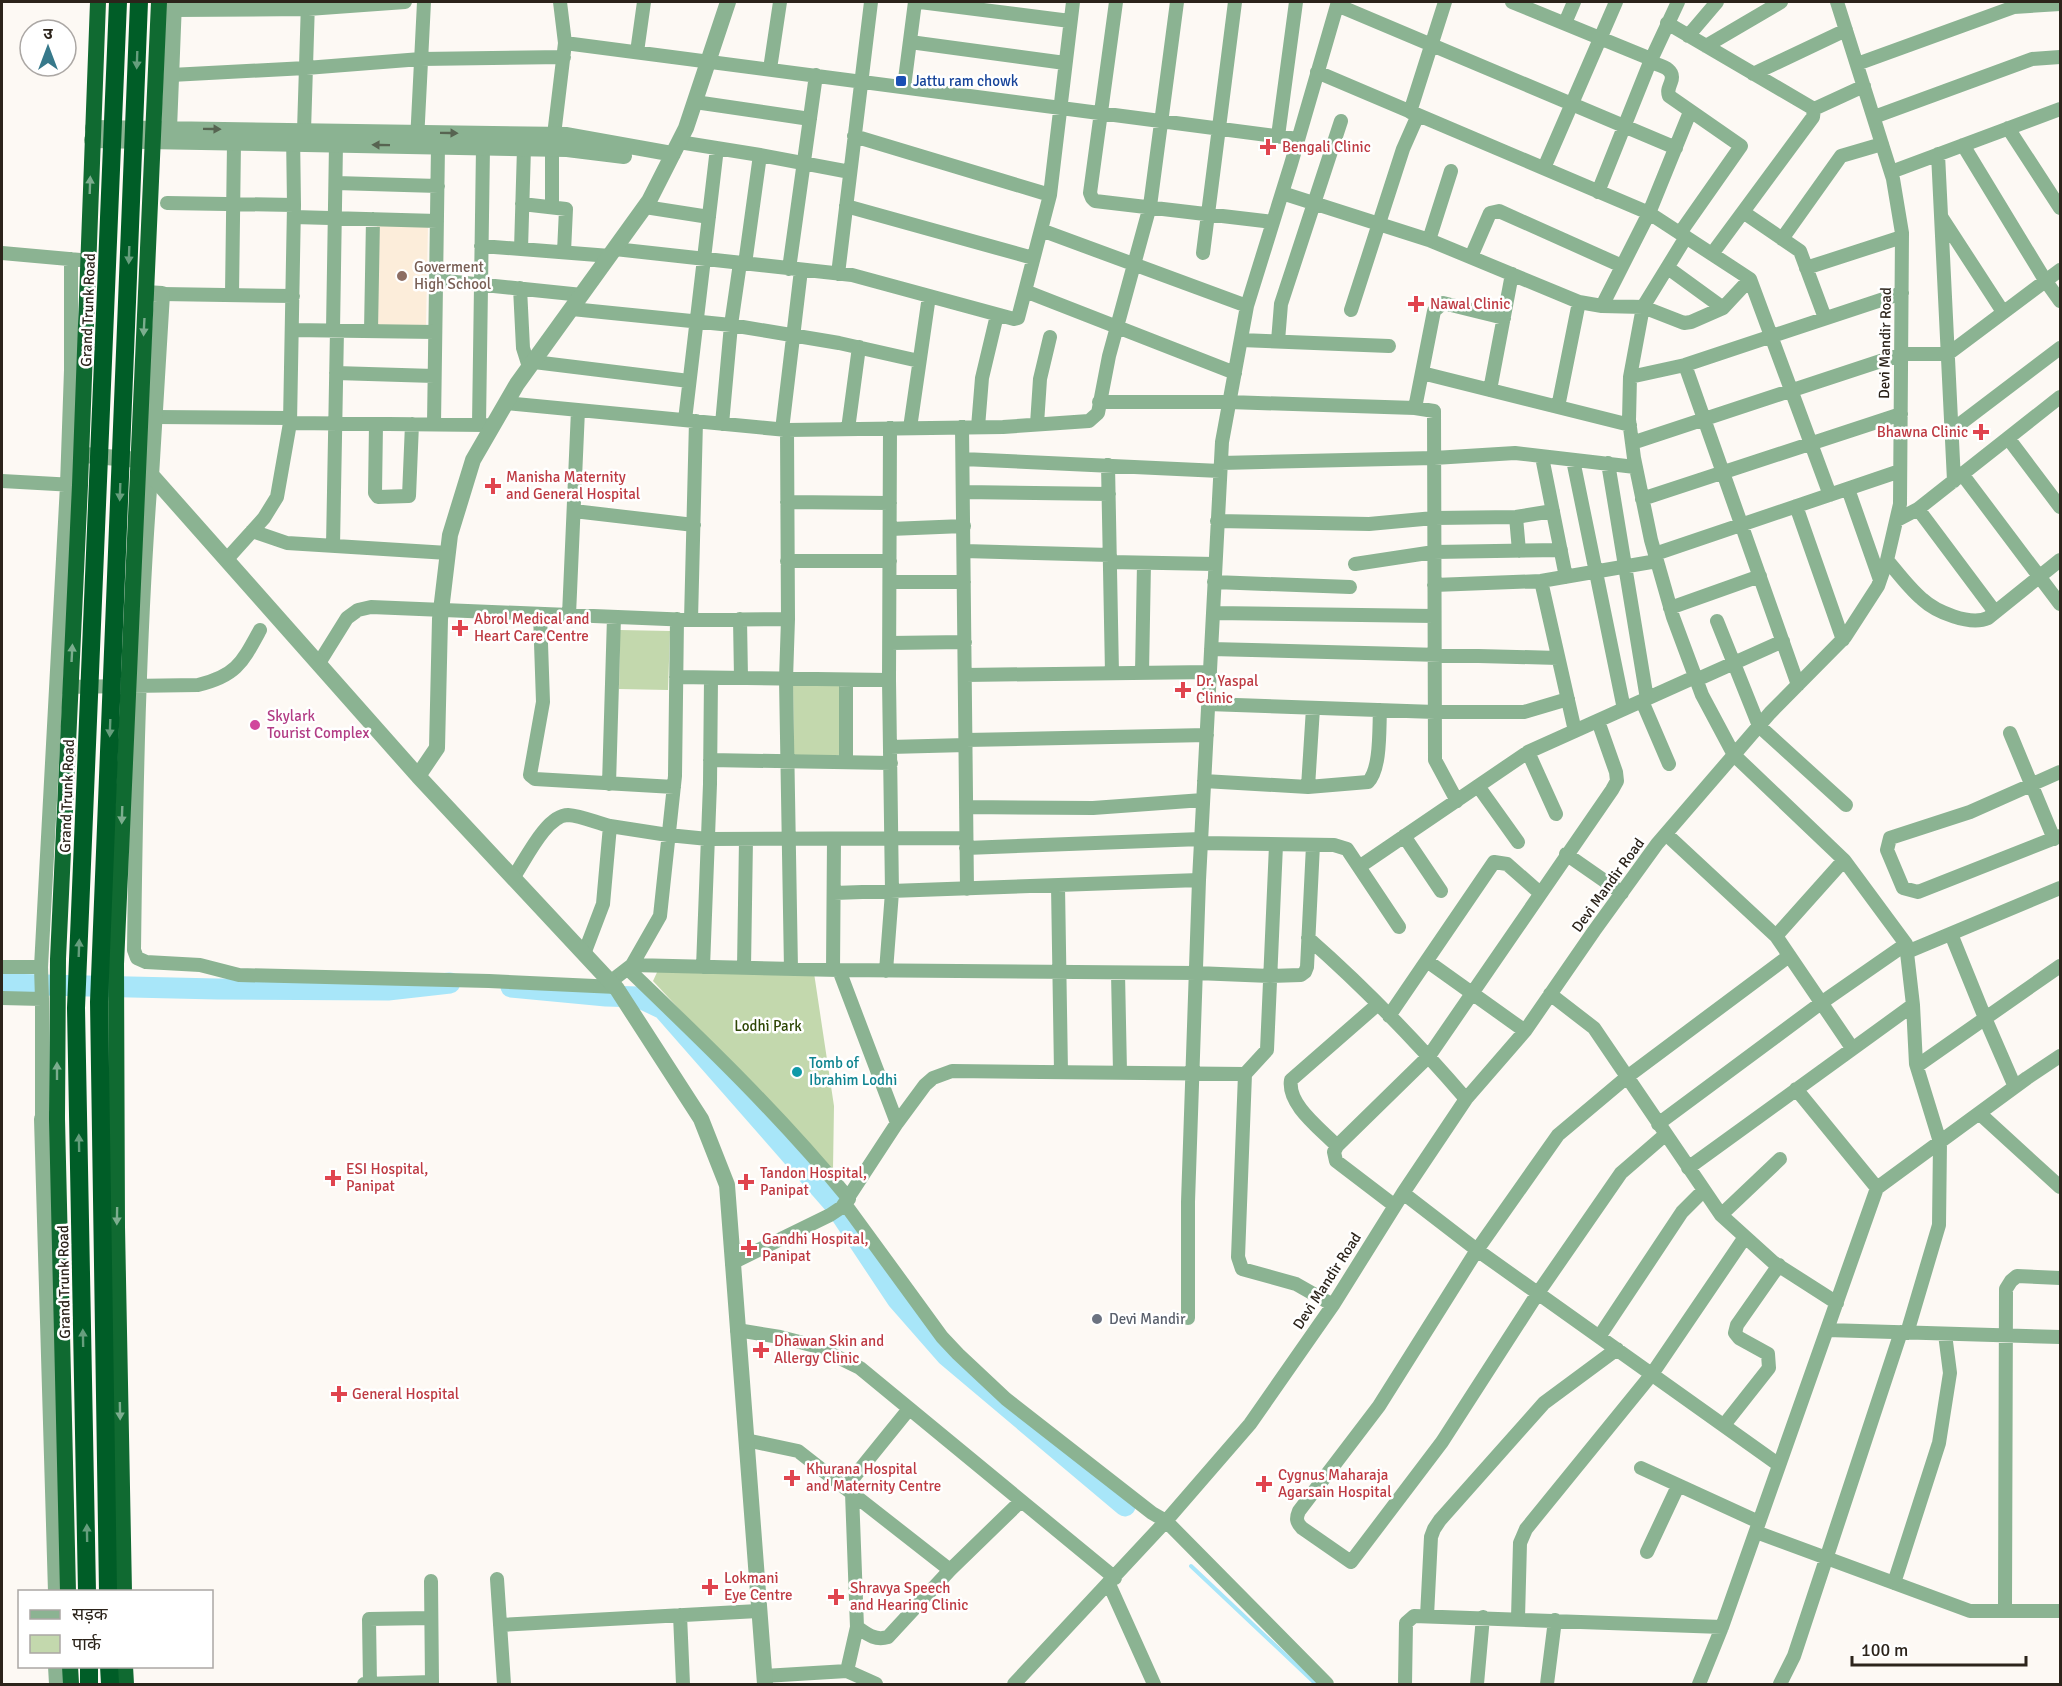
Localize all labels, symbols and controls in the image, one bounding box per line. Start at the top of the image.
north arrow [18,18,78,78]
text: उ [43,24,53,44]
one-way arrow [132,50,141,69]
place label: Jattu ram chowk [913,72,1019,90]
marker: Jattu ram chowk [894,74,908,88]
one-way arrow [203,125,222,134]
one-way arrow [439,128,458,138]
marker: Bengali Clinic [1259,138,1277,156]
place label: Bengali Clinic [1282,138,1371,156]
one-way arrow [371,140,390,150]
one-way arrow [86,176,95,195]
one-way arrow [125,245,134,264]
street label: Grand Trunk Road [77,253,99,367]
place label: Goverment High School [414,258,491,293]
marker: Goverment High School [395,269,409,283]
street label: Devi Mandir Road [1875,287,1895,399]
marker: Nawal Clinic [1407,295,1425,313]
place label: Nawal Clinic [1430,295,1510,313]
one-way arrow [140,317,149,336]
place label: Bhawna Clinic [1877,423,1968,441]
marker: Bhawna Clinic [1972,423,1990,441]
place label: Manisha Maternity and General Hospital [506,468,640,503]
marker: Manisha Maternity and General Hospital [484,477,502,495]
one-way arrow [115,482,125,501]
place label: Abrol Medical and Heart Care Centre [474,610,590,645]
marker: Abrol Medical and Heart Care Centre [451,619,469,637]
one-way arrow [67,643,76,662]
place label: Dr. Yaspal Clinic [1196,672,1258,707]
marker: Dr. Yaspal Clinic [1174,681,1192,699]
place label: Skylark Tourist Complex [267,707,370,742]
marker: Skylark Tourist Complex [248,718,262,732]
one-way arrow [106,719,115,738]
street label: Grand Trunk Road [56,739,78,853]
one-way arrow [117,806,127,825]
street label: Devi Mandir Road [1568,834,1648,936]
one-way arrow [74,939,83,958]
park label: Lodhi Park [734,1017,802,1035]
place label: Tomb of Ibrahim Lodhi [809,1054,897,1089]
one-way arrow [52,1062,62,1081]
marker: Tomb of Ibrahim Lodhi [790,1065,804,1079]
one-way arrow [74,1134,84,1153]
place label: ESI Hospital, Panipat [346,1160,428,1195]
place label: Tandon Hospital, Panipat [760,1164,867,1199]
marker: ESI Hospital, Panipat [324,1169,342,1187]
marker: Tandon Hospital, Panipat [737,1173,755,1191]
one-way arrow [112,1207,122,1226]
street label: Grand Trunk Road [54,1225,74,1339]
street label: Devi Mandir Road [1289,1229,1365,1333]
place label: Gandhi Hospital, Panipat [762,1230,869,1265]
marker: Gandhi Hospital, Panipat [740,1239,758,1257]
place label: Devi Mandir [1109,1310,1186,1328]
marker: Devi Mandir [1090,1312,1104,1326]
one-way arrow [78,1329,88,1348]
place label: Dhawan Skin and Allergy Clinic [774,1332,884,1367]
marker: Dhawan Skin and Allergy Clinic [752,1341,770,1359]
marker: General Hospital [330,1385,348,1403]
place label: General Hospital [352,1385,459,1403]
one-way arrow [116,1402,125,1421]
place label: Khurana Hospital and Maternity Centre [806,1460,941,1495]
place label: Cygnus Maharaja Agarsain Hospital [1278,1466,1392,1501]
marker: Khurana Hospital and Maternity Centre [783,1469,801,1487]
marker: Cygnus Maharaja Agarsain Hospital [1255,1475,1273,1493]
one-way arrow [82,1524,91,1543]
place label: Lokmani Eye Centre [724,1569,793,1604]
marker: Lokmani Eye Centre [701,1578,719,1596]
place label: Shravya Speech and Hearing Clinic [850,1579,968,1614]
marker: Shravya Speech and Hearing Clinic [827,1588,845,1606]
legend [18,1590,213,1668]
text: सड़क [72,1603,109,1625]
scale bar [1852,1629,2026,1667]
text: पार्क [72,1633,102,1655]
text: 100 m [1861,1639,1908,1661]

